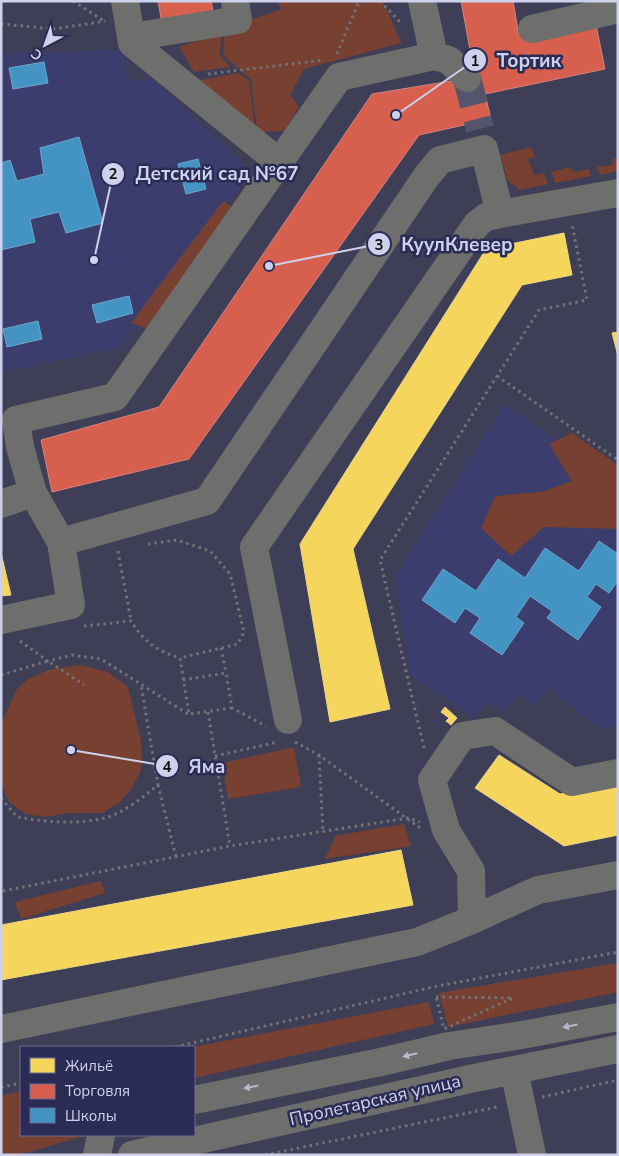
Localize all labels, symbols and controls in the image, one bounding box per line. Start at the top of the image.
north arrow [20,20,70,70]
callout: Тортик [462,43,571,77]
text: С [27,44,47,65]
text: Тортик [497,48,562,74]
text: 1 [470,51,480,71]
callout: Детский сад №67 [101,157,309,191]
text: Детский сад №67 [135,161,299,187]
text: 2 [108,164,118,184]
callout: КуулКлевер [366,227,523,261]
text: КуулКлевер [401,232,513,258]
text: 3 [374,235,384,255]
callout: Яма [154,749,236,783]
text: Яма [189,754,225,780]
text: 4 [162,757,172,777]
one-way arrow [562,1022,577,1030]
legend [20,1046,195,1136]
one-way arrow [403,1051,418,1059]
text: Жильё [65,1056,113,1076]
street label: Пролетарская улица [287,1069,463,1131]
text: Торговля [65,1081,130,1101]
one-way arrow [242,1084,258,1092]
text: Школы [65,1106,117,1126]

